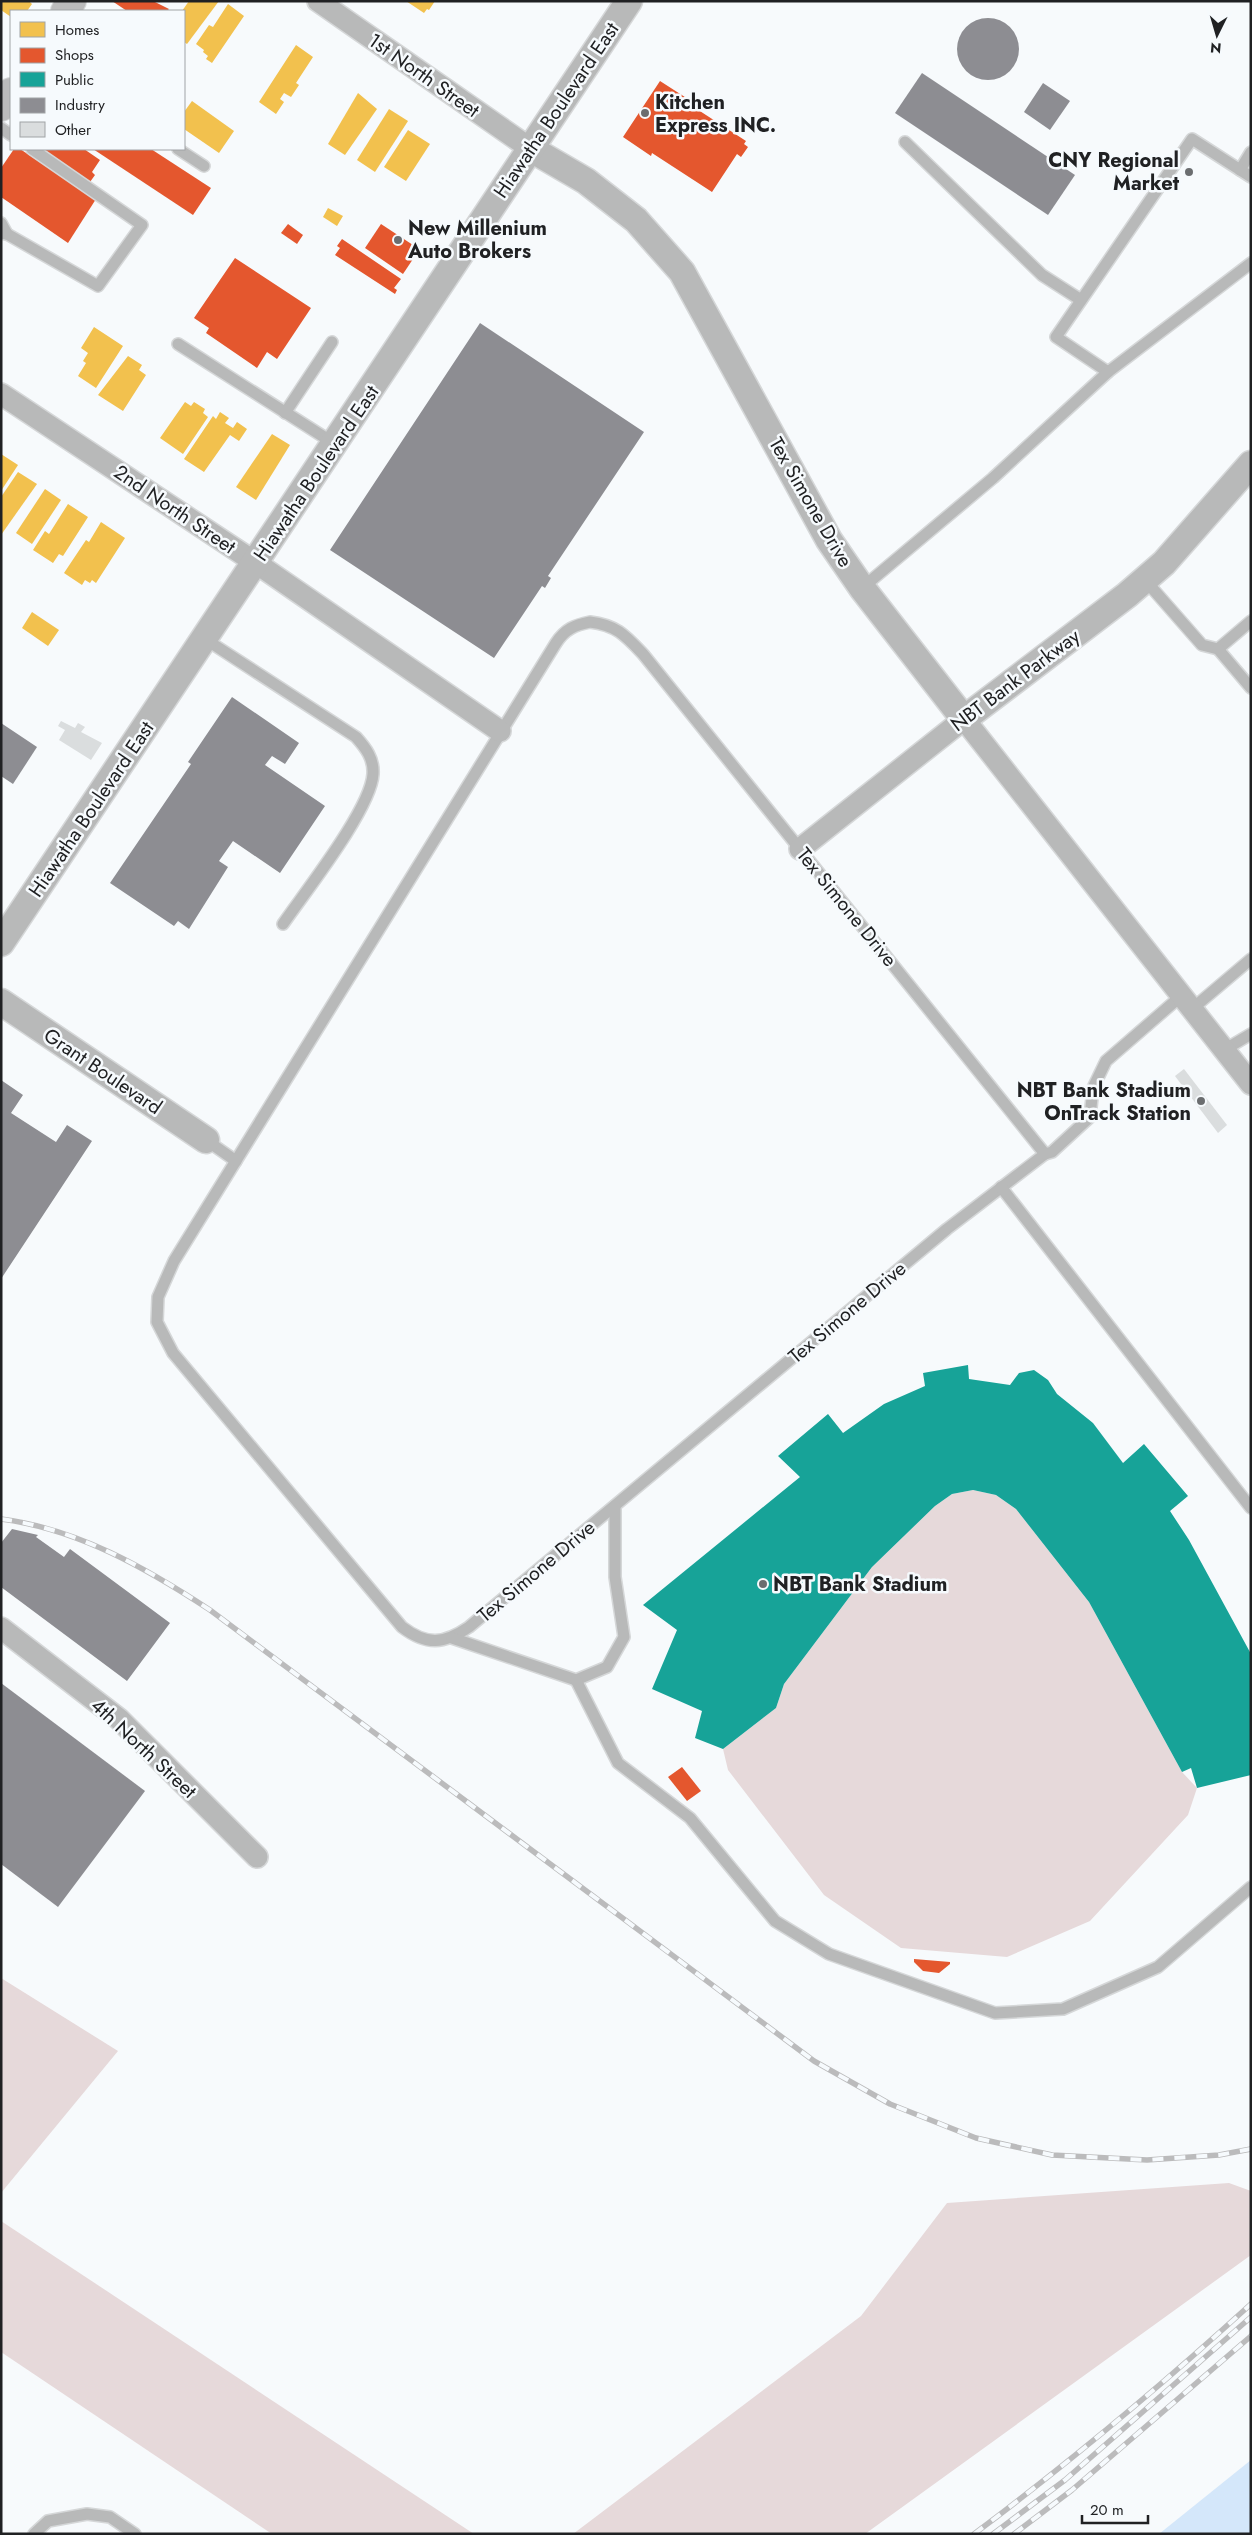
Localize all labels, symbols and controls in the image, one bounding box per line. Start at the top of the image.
legend [10,10,185,150]
north arrow [1192,10,1242,60]
street label: Hiawatha Boulevard East [487,16,626,204]
text: Homes [55,19,99,41]
street label: 1st North Street [362,26,485,125]
text: N [1209,38,1222,58]
text: Shops [55,44,94,66]
text: Public [55,69,94,91]
place label: Kitchen Express INC. [655,88,776,140]
text: Industry [55,94,105,116]
marker: Kitchen Express INC. [639,107,651,119]
text: Other [55,119,92,141]
place label: CNY Regional Market [1048,146,1180,198]
marker: CNY Regional Market [1183,166,1195,178]
place label: New Millenium Auto Brokers [407,214,547,266]
marker: New Millenium Auto Brokers [392,234,404,246]
street label: Hiawatha Boulevard East [247,379,386,567]
street label: Tex Simone Drive [762,432,860,573]
street label: 2nd North Street [108,458,242,561]
street label: NBT Bank Parkway [945,622,1086,739]
street label: Hiawatha Boulevard East [22,715,161,903]
street label: Tex Simone Drive [790,842,904,973]
street label: Grant Boulevard [38,1021,168,1122]
place label: NBT Bank Stadium OnTrack Station [1017,1076,1191,1128]
marker: NBT Bank Stadium OnTrack Station [1195,1095,1207,1107]
street label: Tex Simone Drive [782,1254,912,1370]
street label: Tex Simone Drive [471,1513,601,1629]
place label: NBT Bank Stadium [773,1570,947,1599]
marker: NBT Bank Stadium [757,1578,769,1590]
street label: 4th North Street [84,1692,203,1805]
scale bar [1082,2492,1148,2524]
text: 20 m [1090,2499,1124,2521]

